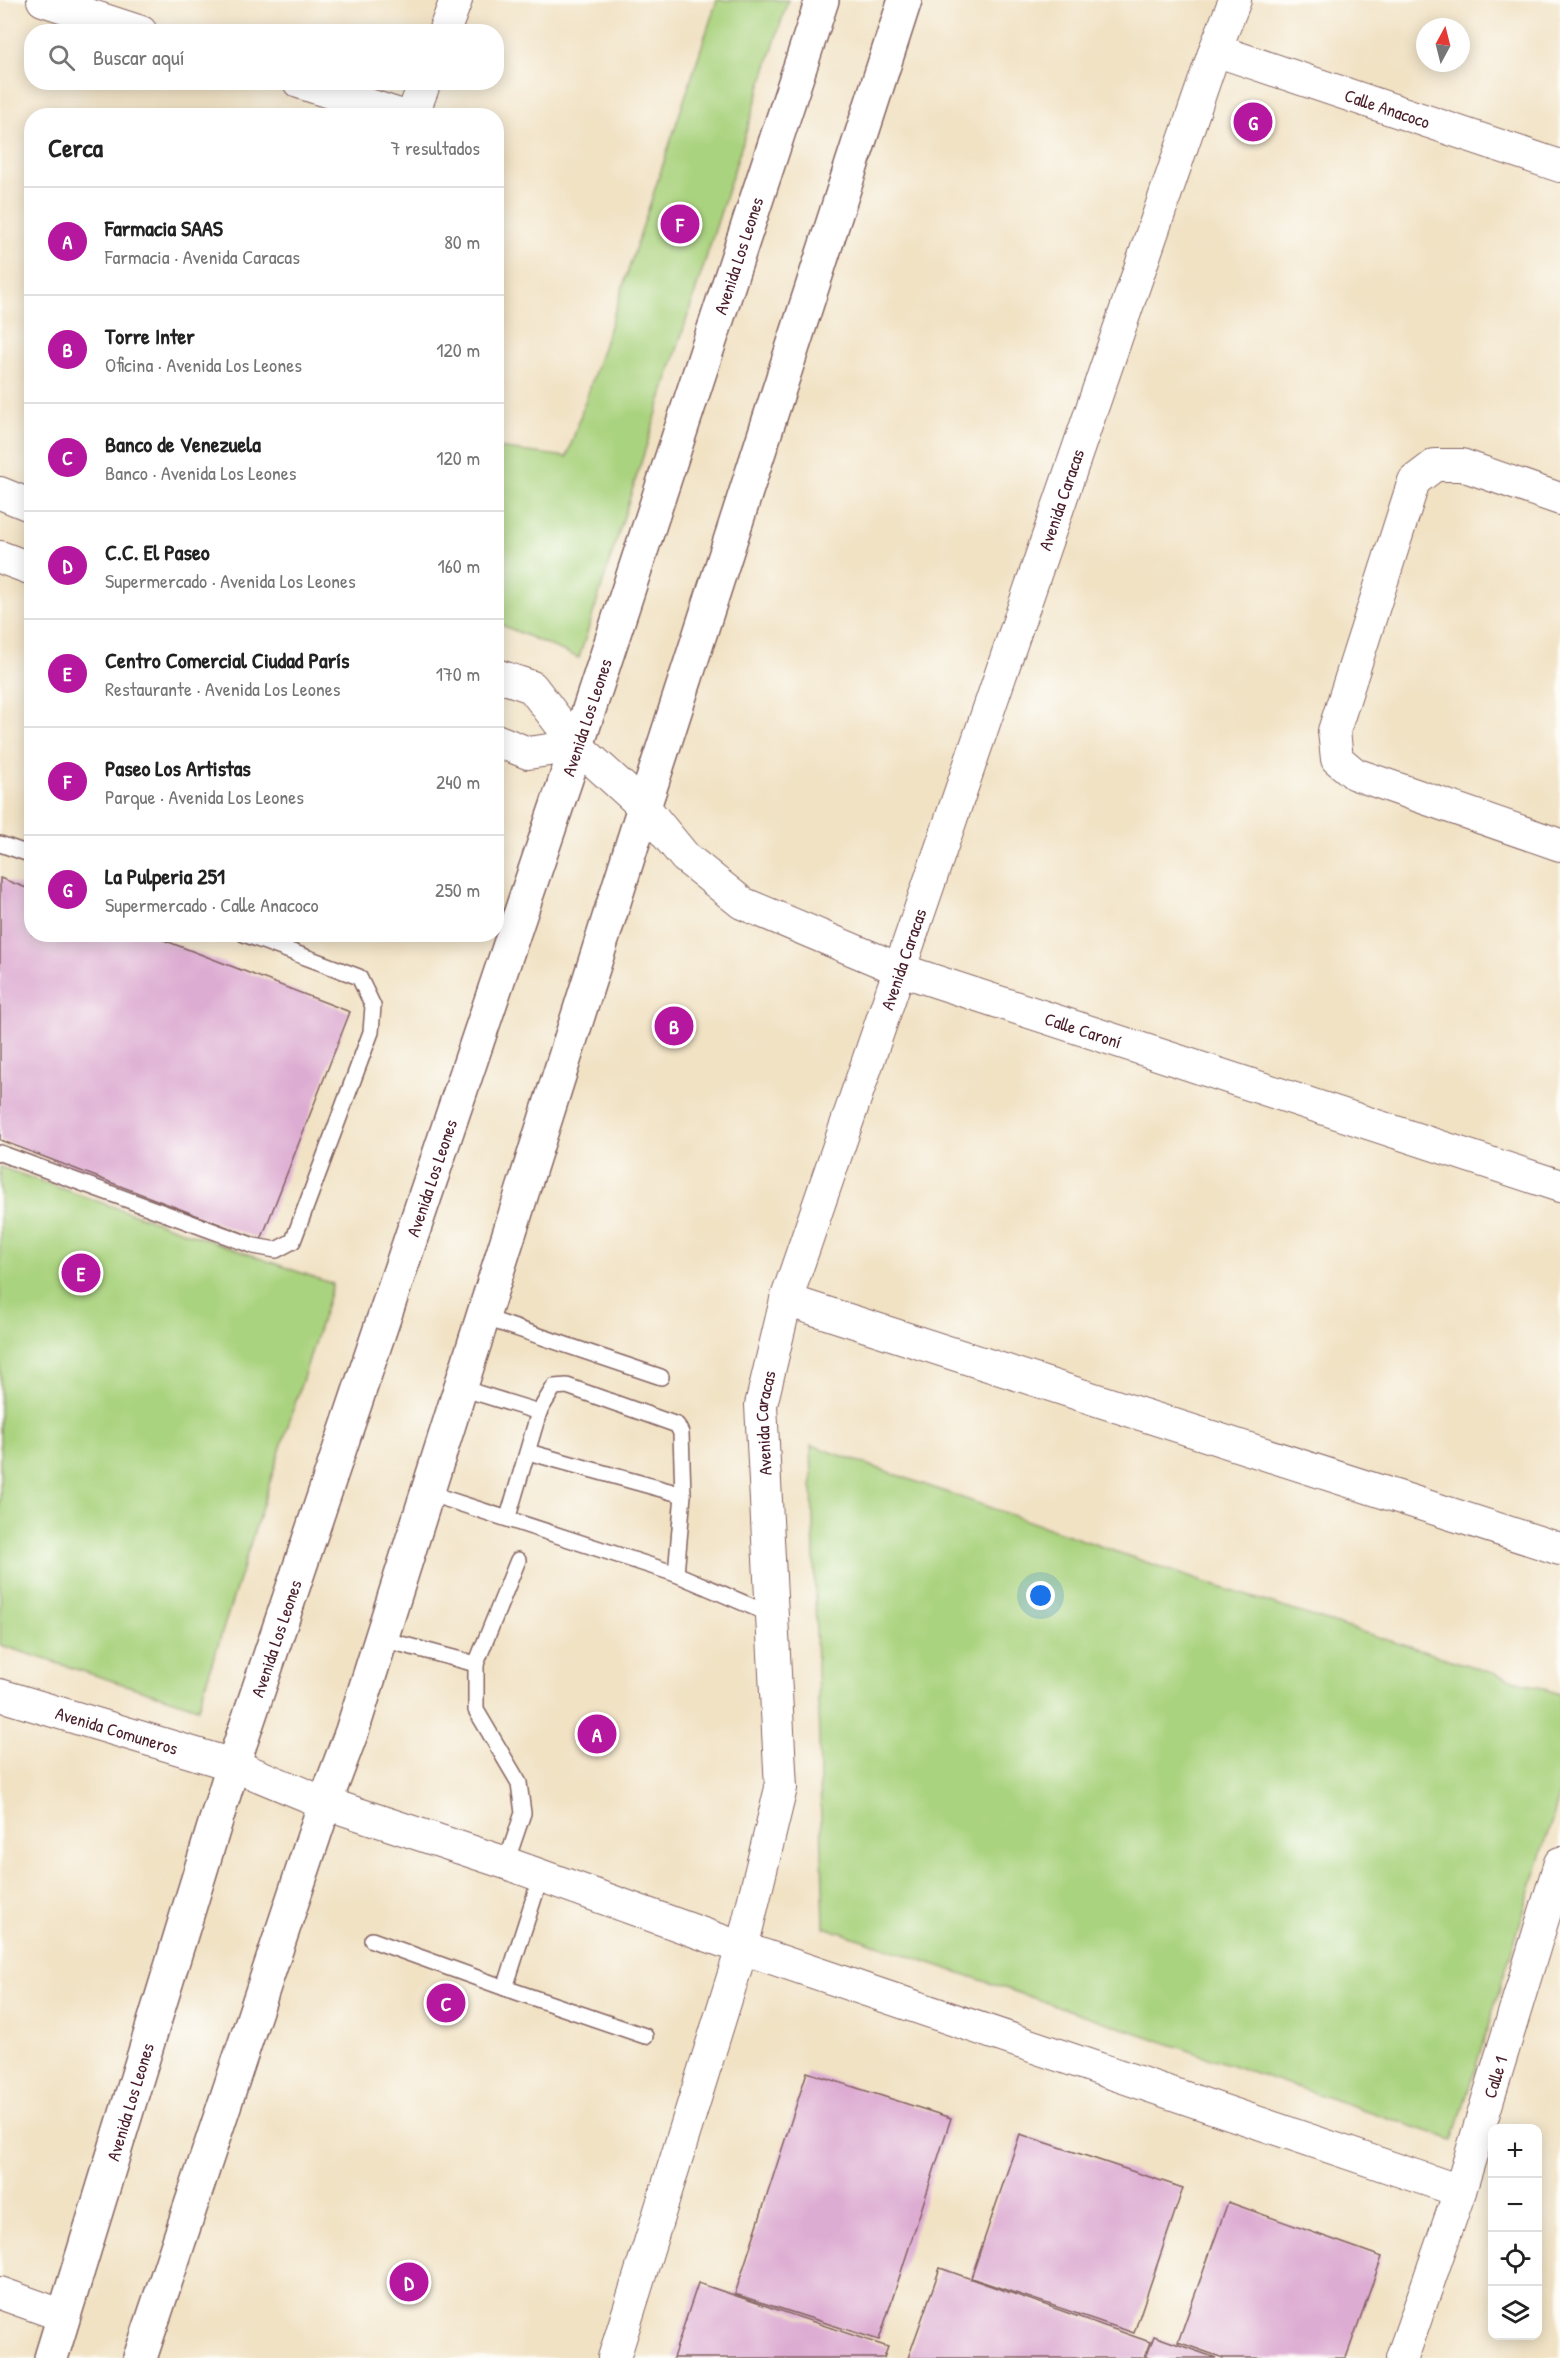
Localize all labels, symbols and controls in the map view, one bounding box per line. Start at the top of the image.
north arrow [1416,18,1470,72]
search box [24,24,504,90]
icon: search [45,41,78,74]
text: Buscar aquí [93,42,185,72]
street label: Calle Anacoco [1342,82,1433,134]
pin: G [1234,100,1272,144]
text: Cerca [48,130,103,165]
text: 7 resultados [391,134,480,161]
street label: Avenida Los Leones [707,194,769,317]
pin: F [660,202,700,246]
text: Farmacia SAAS [105,213,223,243]
text: A [63,228,72,255]
text: 80 m [444,228,480,255]
text: Farmacia · Avenida Caracas [105,243,300,270]
text: Torre Inter [105,321,195,351]
text: B [62,336,73,363]
text: 120 m [436,336,480,363]
text: Oficina · Avenida Los Leones [105,351,302,378]
text: Banco de Venezuela [105,429,261,459]
text: C [62,444,73,471]
text: 120 m [436,444,480,471]
street label: Avenida Caracas [1032,445,1090,553]
text: Banco · Avenida Los Leones [105,459,296,486]
text: C.C. El Paseo [105,537,210,567]
text: D [63,552,72,579]
text: 160 m [438,552,480,579]
text: Supermercado · Avenida Los Leones [105,567,356,594]
text: Centro Comercial Ciudad París [105,645,350,675]
street label: Avenida Los Leones [555,655,617,779]
text: E [63,660,72,687]
text: 170 m [436,660,480,687]
text: Restaurante · Avenida Los Leones [105,675,341,702]
text: Paseo Los Artistas [105,753,251,783]
text: F [64,768,71,795]
text: 240 m [436,768,480,795]
text: Parque · Avenida Los Leones [105,783,304,810]
text: La Pulperia 251 [105,861,225,891]
text: G [63,876,72,903]
text: 250 m [435,876,480,903]
text: Supermercado · Calle Anacoco [105,891,319,918]
street label: Avenida Caracas [874,905,932,1013]
pin: B [654,1004,694,1048]
street label: Calle Caroní [1042,1006,1125,1054]
street label: Avenida Los Leones [400,1116,463,1240]
pin: E [62,1250,100,1296]
street label: Avenida Caracas [749,1368,781,1476]
street label: Avenida Los Leones [244,1576,307,1700]
your location [1026,1581,1055,1610]
street label: Avenida Comuneros [53,1700,181,1760]
pin: A [578,1712,616,1756]
pin: C [426,1980,466,2026]
street label: Avenida Los Leones [100,2040,160,2164]
street label: Calle 1 [1477,2053,1513,2101]
map controls [1488,2124,1542,2340]
button: + [1488,2124,1542,2178]
button: − [1488,2178,1542,2232]
button: locate [1488,2232,1542,2286]
pin: D [390,2260,428,2304]
button: layers [1488,2286,1542,2340]

